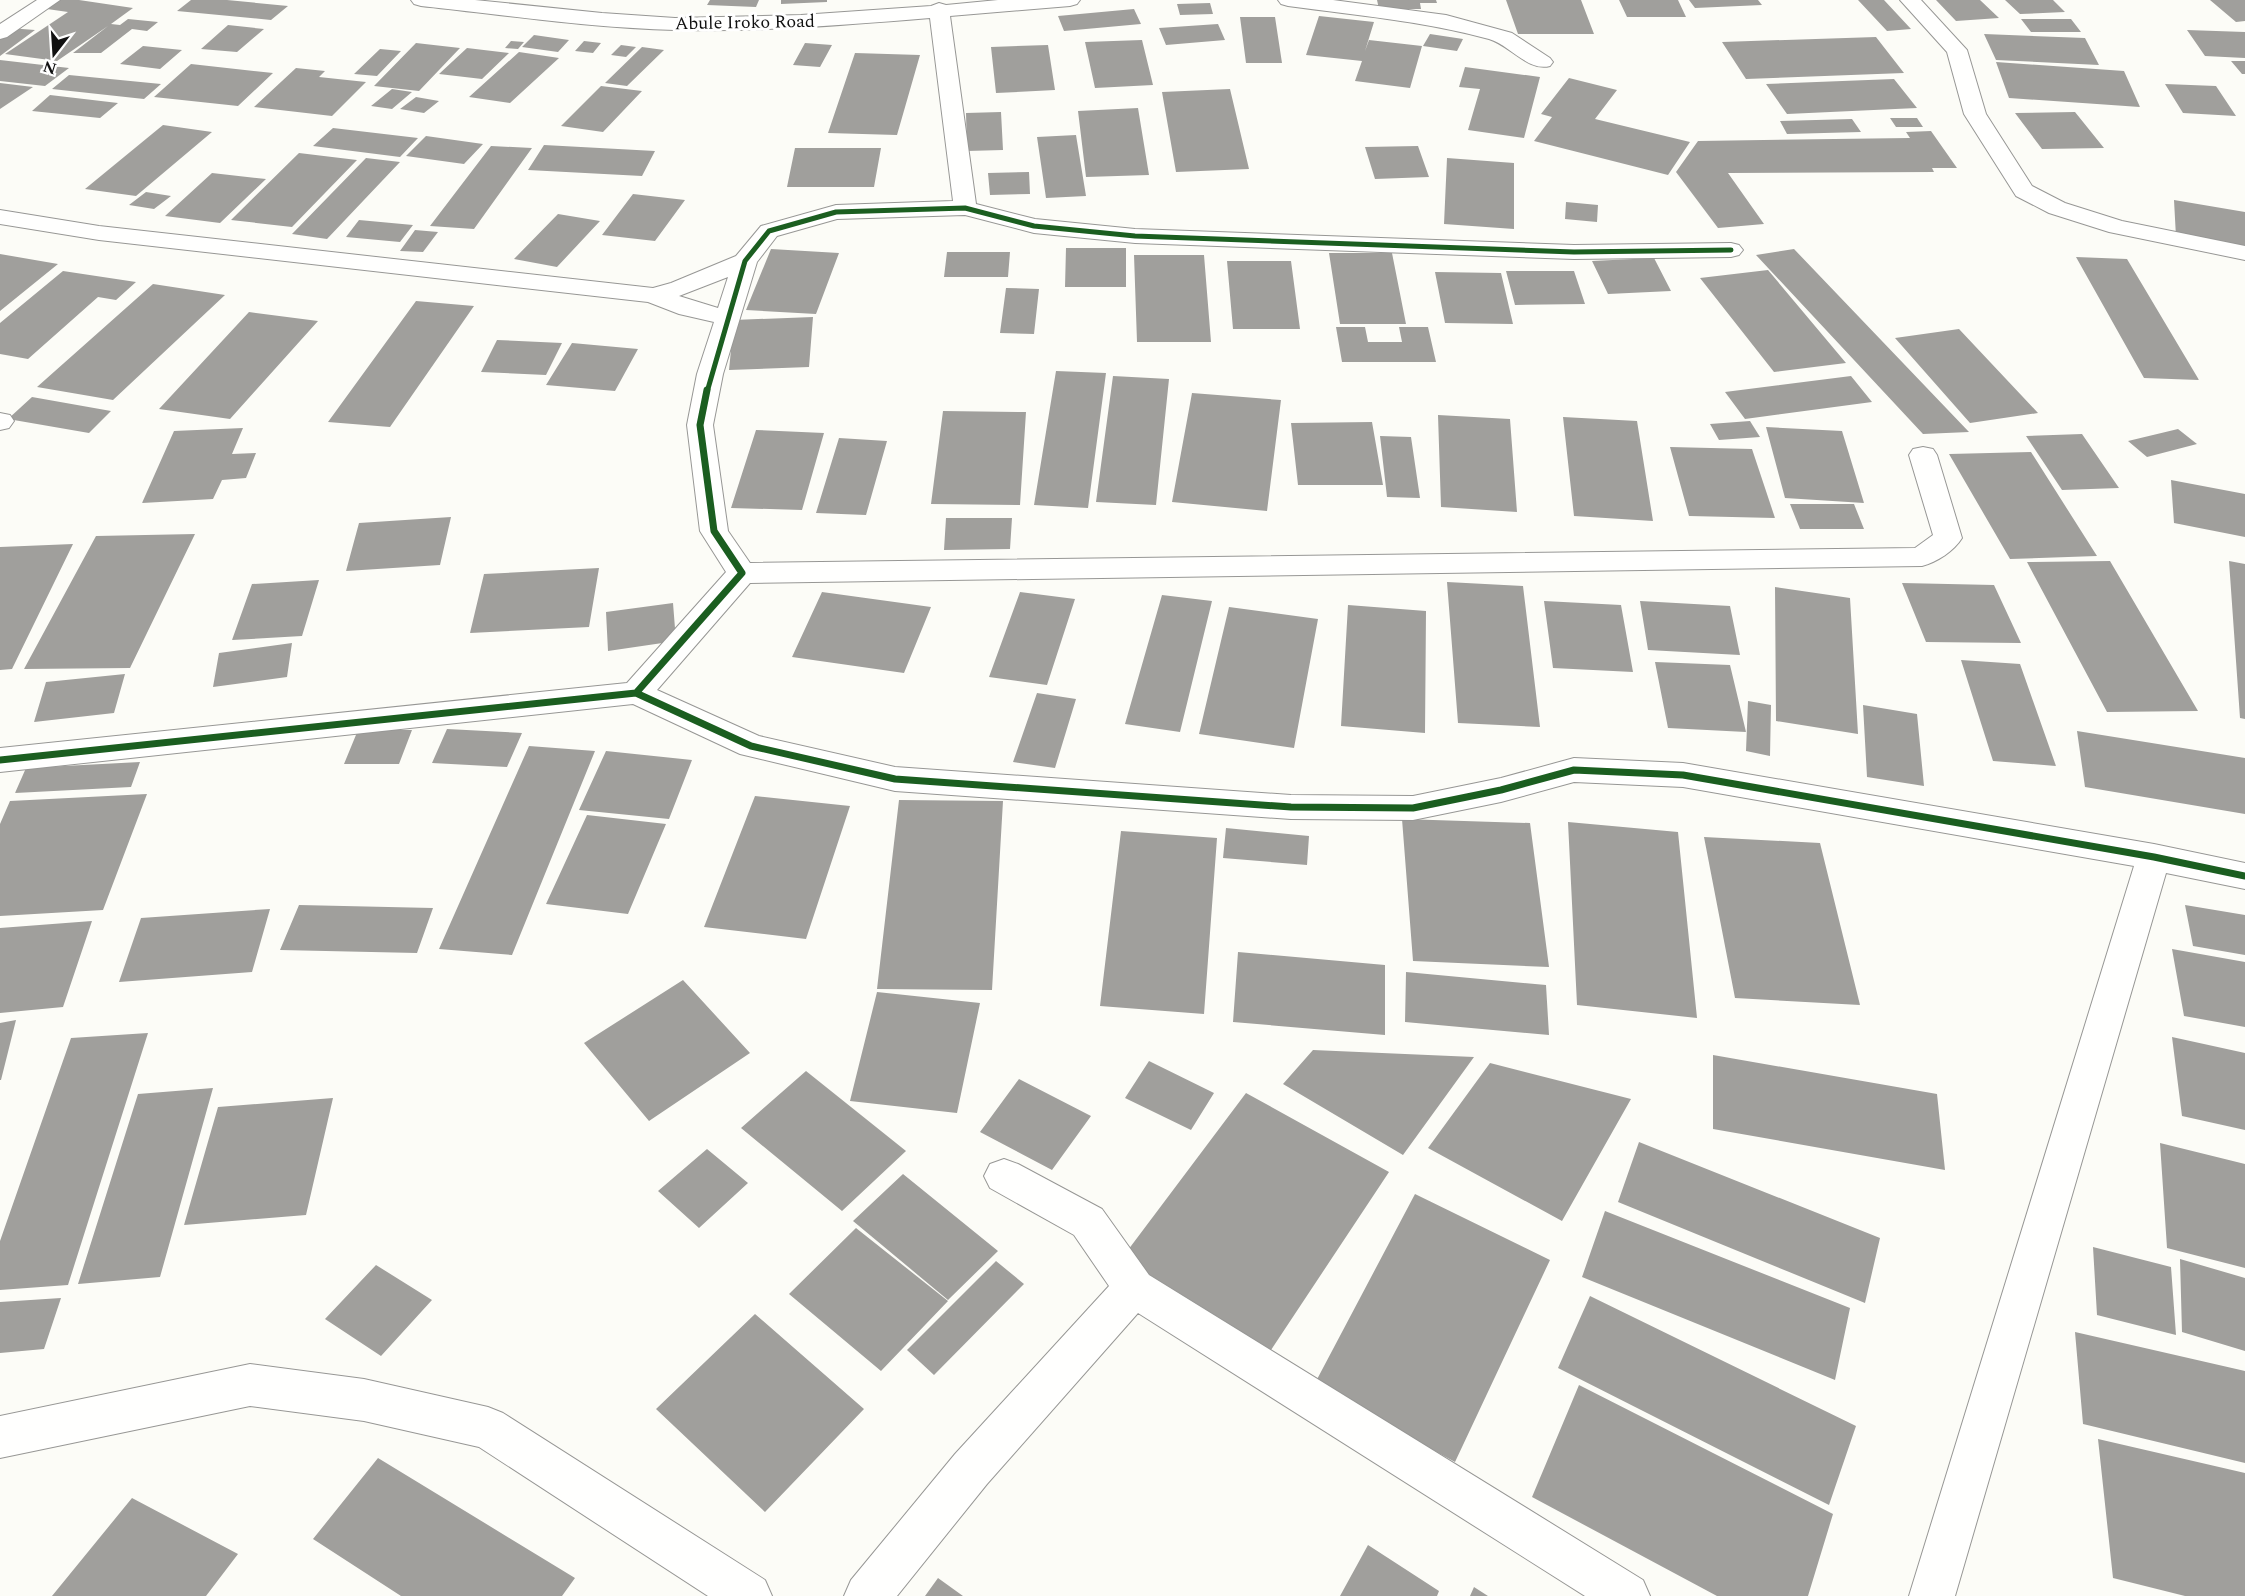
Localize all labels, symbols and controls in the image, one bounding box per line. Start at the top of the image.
street label: Abule Iroko Road [675,8,815,37]
north arrow [24,24,84,84]
text: N [40,54,60,81]

